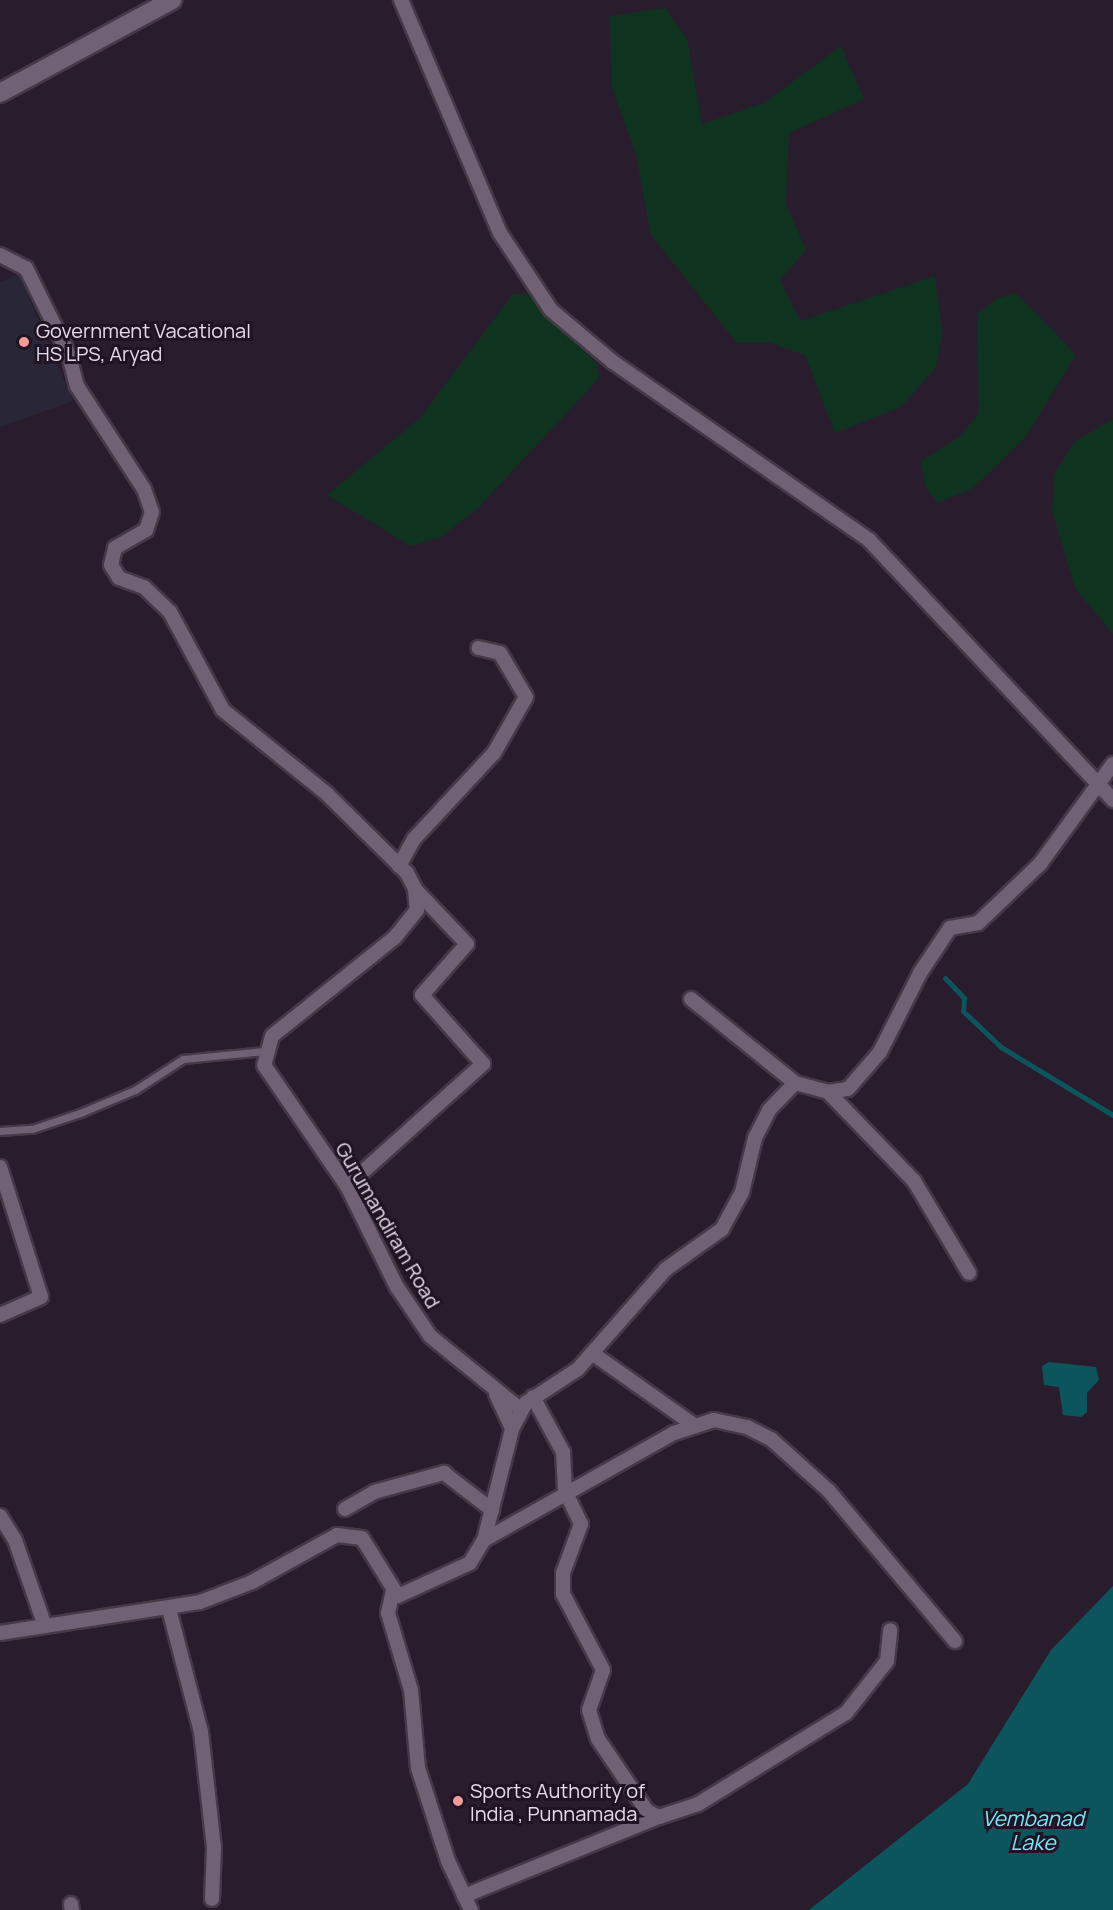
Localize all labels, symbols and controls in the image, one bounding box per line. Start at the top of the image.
place label: Government Vacational HS LPS, Aryad [36,318,251,365]
marker: Government Vacational HS LPS, Aryad [17,335,31,349]
street label: Gurumandiram Road [331,1138,445,1312]
place label: Sports Authority of India , Punnamada [470,1778,645,1825]
marker: Sports Authority of India , Punnamada [451,1794,465,1808]
water label: Vembanad Lake [982,1805,1084,1855]

